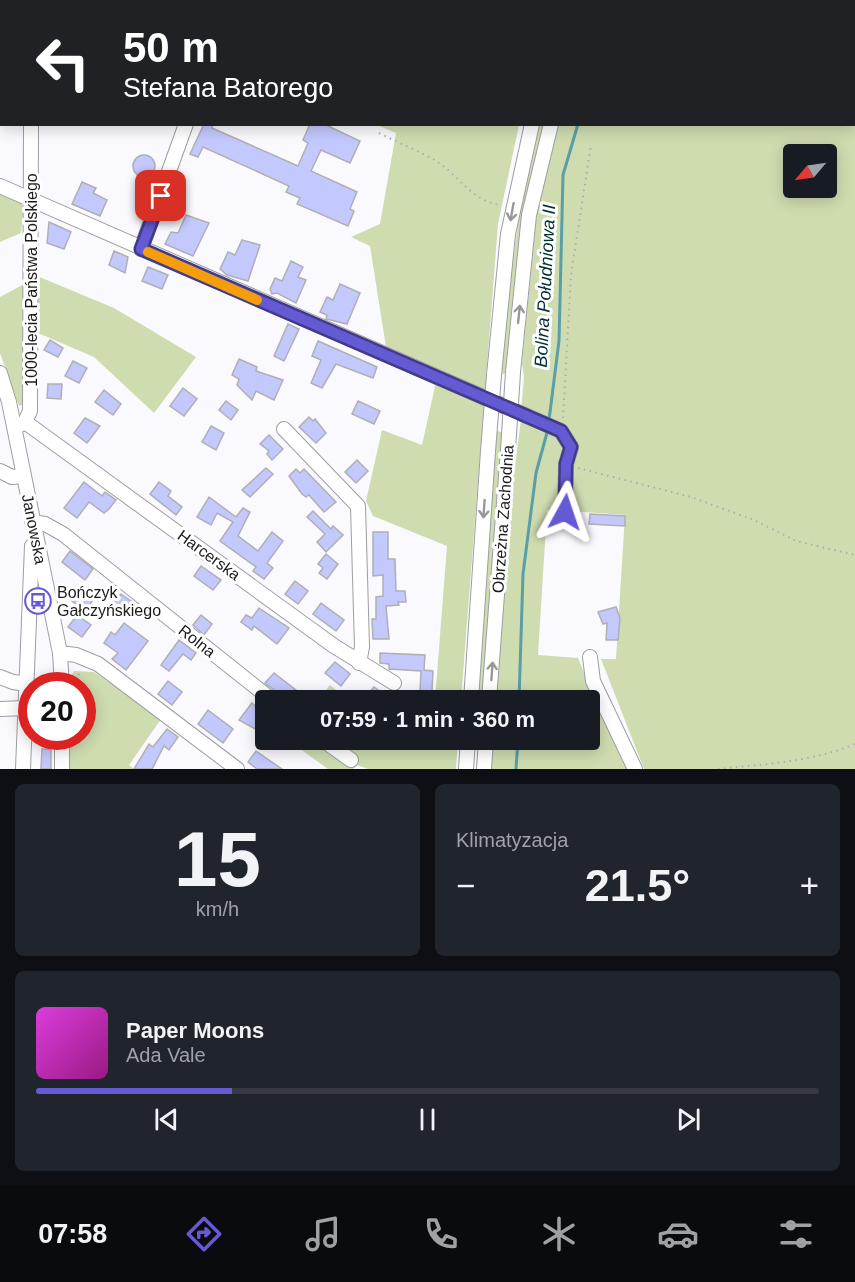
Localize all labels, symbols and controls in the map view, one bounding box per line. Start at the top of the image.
icon: left [24,24,102,102]
text: 50 m [123,24,219,71]
text: Stefana Batorego [123,73,333,103]
north arrow [783,144,837,198]
map controls [783,144,837,198]
pin [135,170,186,221]
street label: 1000-lecia Państwa Polskiego [23,173,40,387]
icon: arrive [144,179,177,212]
one-way arrow [507,201,518,221]
water label: Bolina Południowa II [531,204,559,368]
one-way arrow [514,304,525,324]
street label: Obrzeżna Zachodnia [489,444,517,594]
position arrow [533,480,597,544]
street label: Janowska [19,492,49,566]
one-way arrow [478,499,489,519]
street label: Harcerska [175,527,244,583]
place label: Bończyk Gałczyńskiego [57,584,161,619]
bus stop icon: Bończyk Gałczyńskiego [23,586,53,616]
street label: Rolna [175,621,219,661]
one-way arrow [486,661,497,681]
speed limit sign: 20 [18,672,96,750]
text: 07:59 · 1 min · 360 m [320,707,535,732]
text: 15 [174,815,261,903]
text: Klimatyzacja [456,829,568,851]
text: 21.5° [585,860,690,911]
text: − [456,867,475,904]
text: + [800,867,819,904]
text: km/h [196,898,239,920]
text: Paper Moons [126,1018,264,1043]
text: Ada Vale [126,1044,206,1066]
icon: previous [150,1103,183,1136]
icon: pause [411,1103,444,1136]
icon: next [672,1103,705,1136]
icon: directions [183,1213,225,1255]
icon: music [302,1213,344,1255]
icon: phone [420,1213,462,1255]
icon: climate [538,1213,580,1255]
icon: car [657,1213,699,1255]
icon: filters [775,1213,817,1255]
text: 07:58 [38,1219,107,1249]

